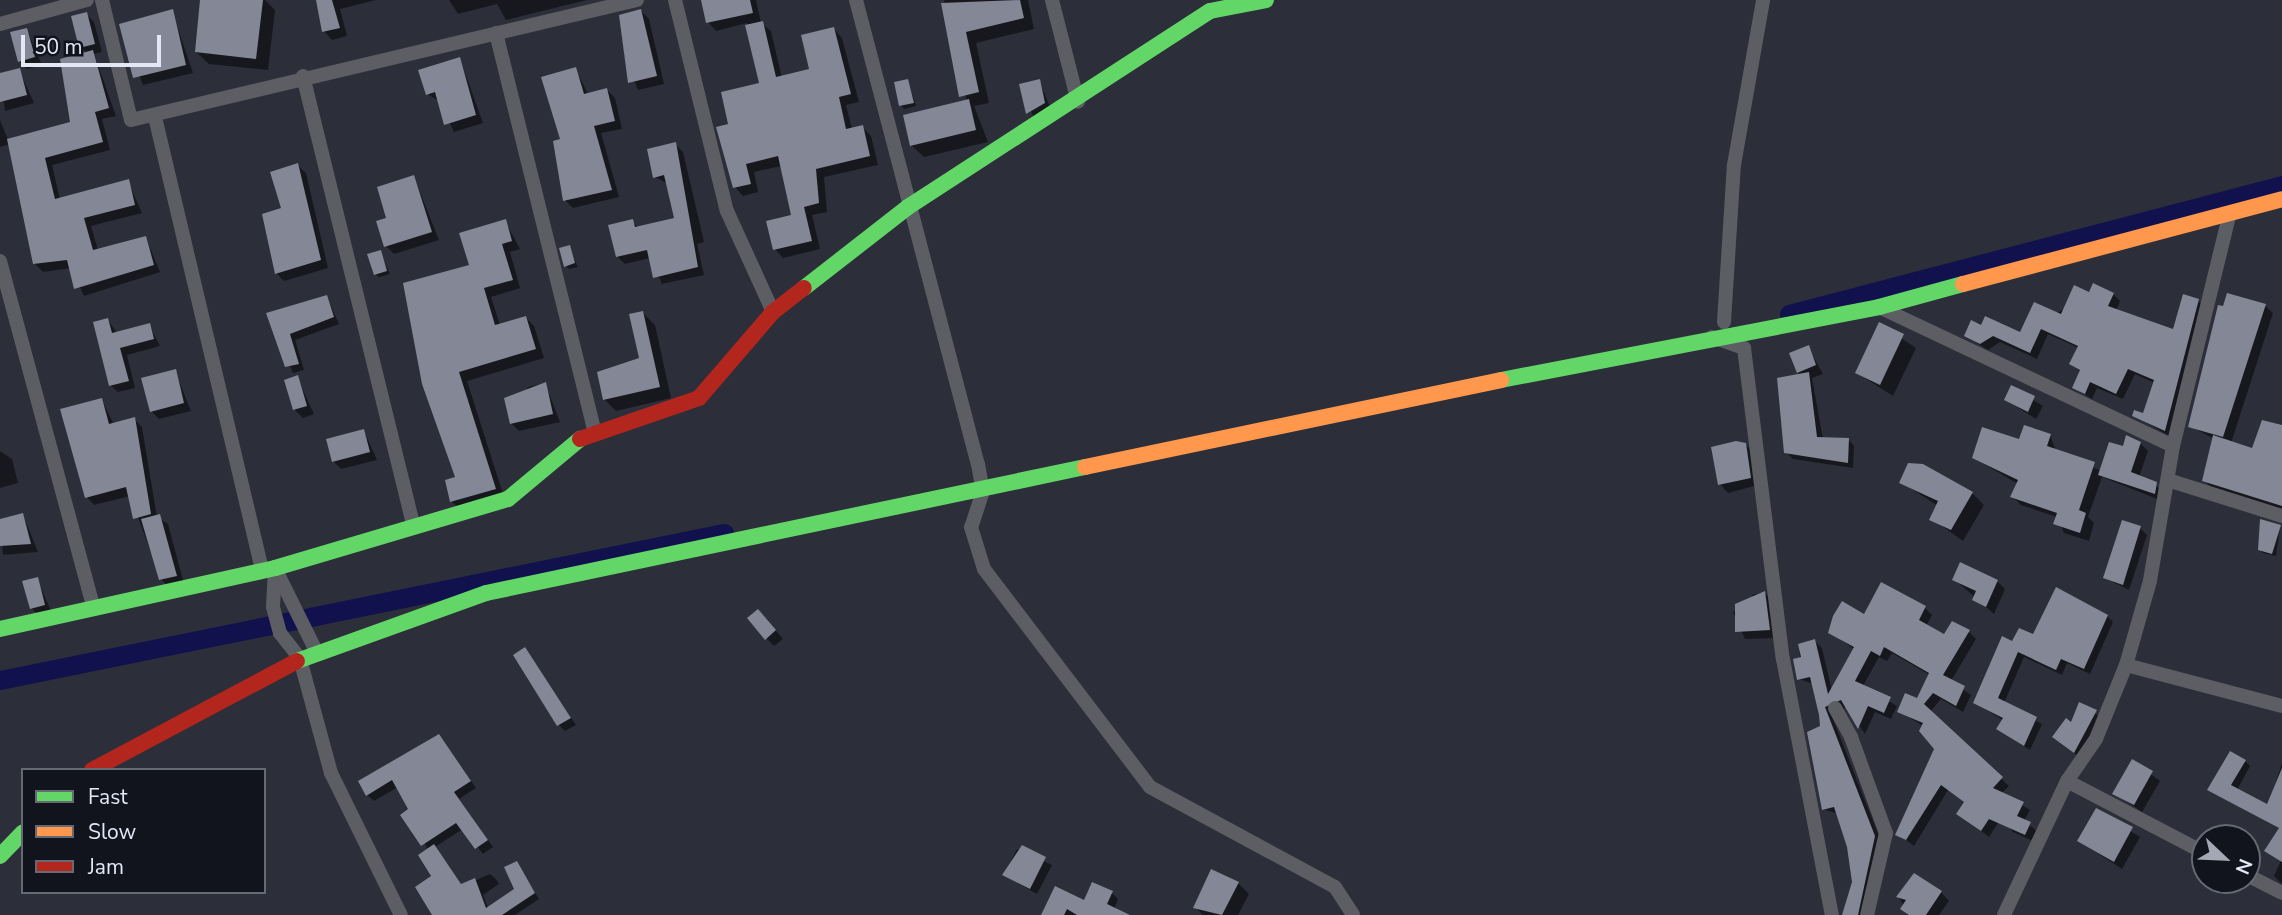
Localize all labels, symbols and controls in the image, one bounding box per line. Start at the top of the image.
scale bar [24,21,164,65]
text: 50 m [34,33,83,61]
legend [21,768,266,894]
text: Fast [88,783,128,811]
text: Slow [88,818,136,846]
north arrow [2191,824,2261,894]
text: Jam [88,853,124,881]
text: N [2229,855,2258,878]

